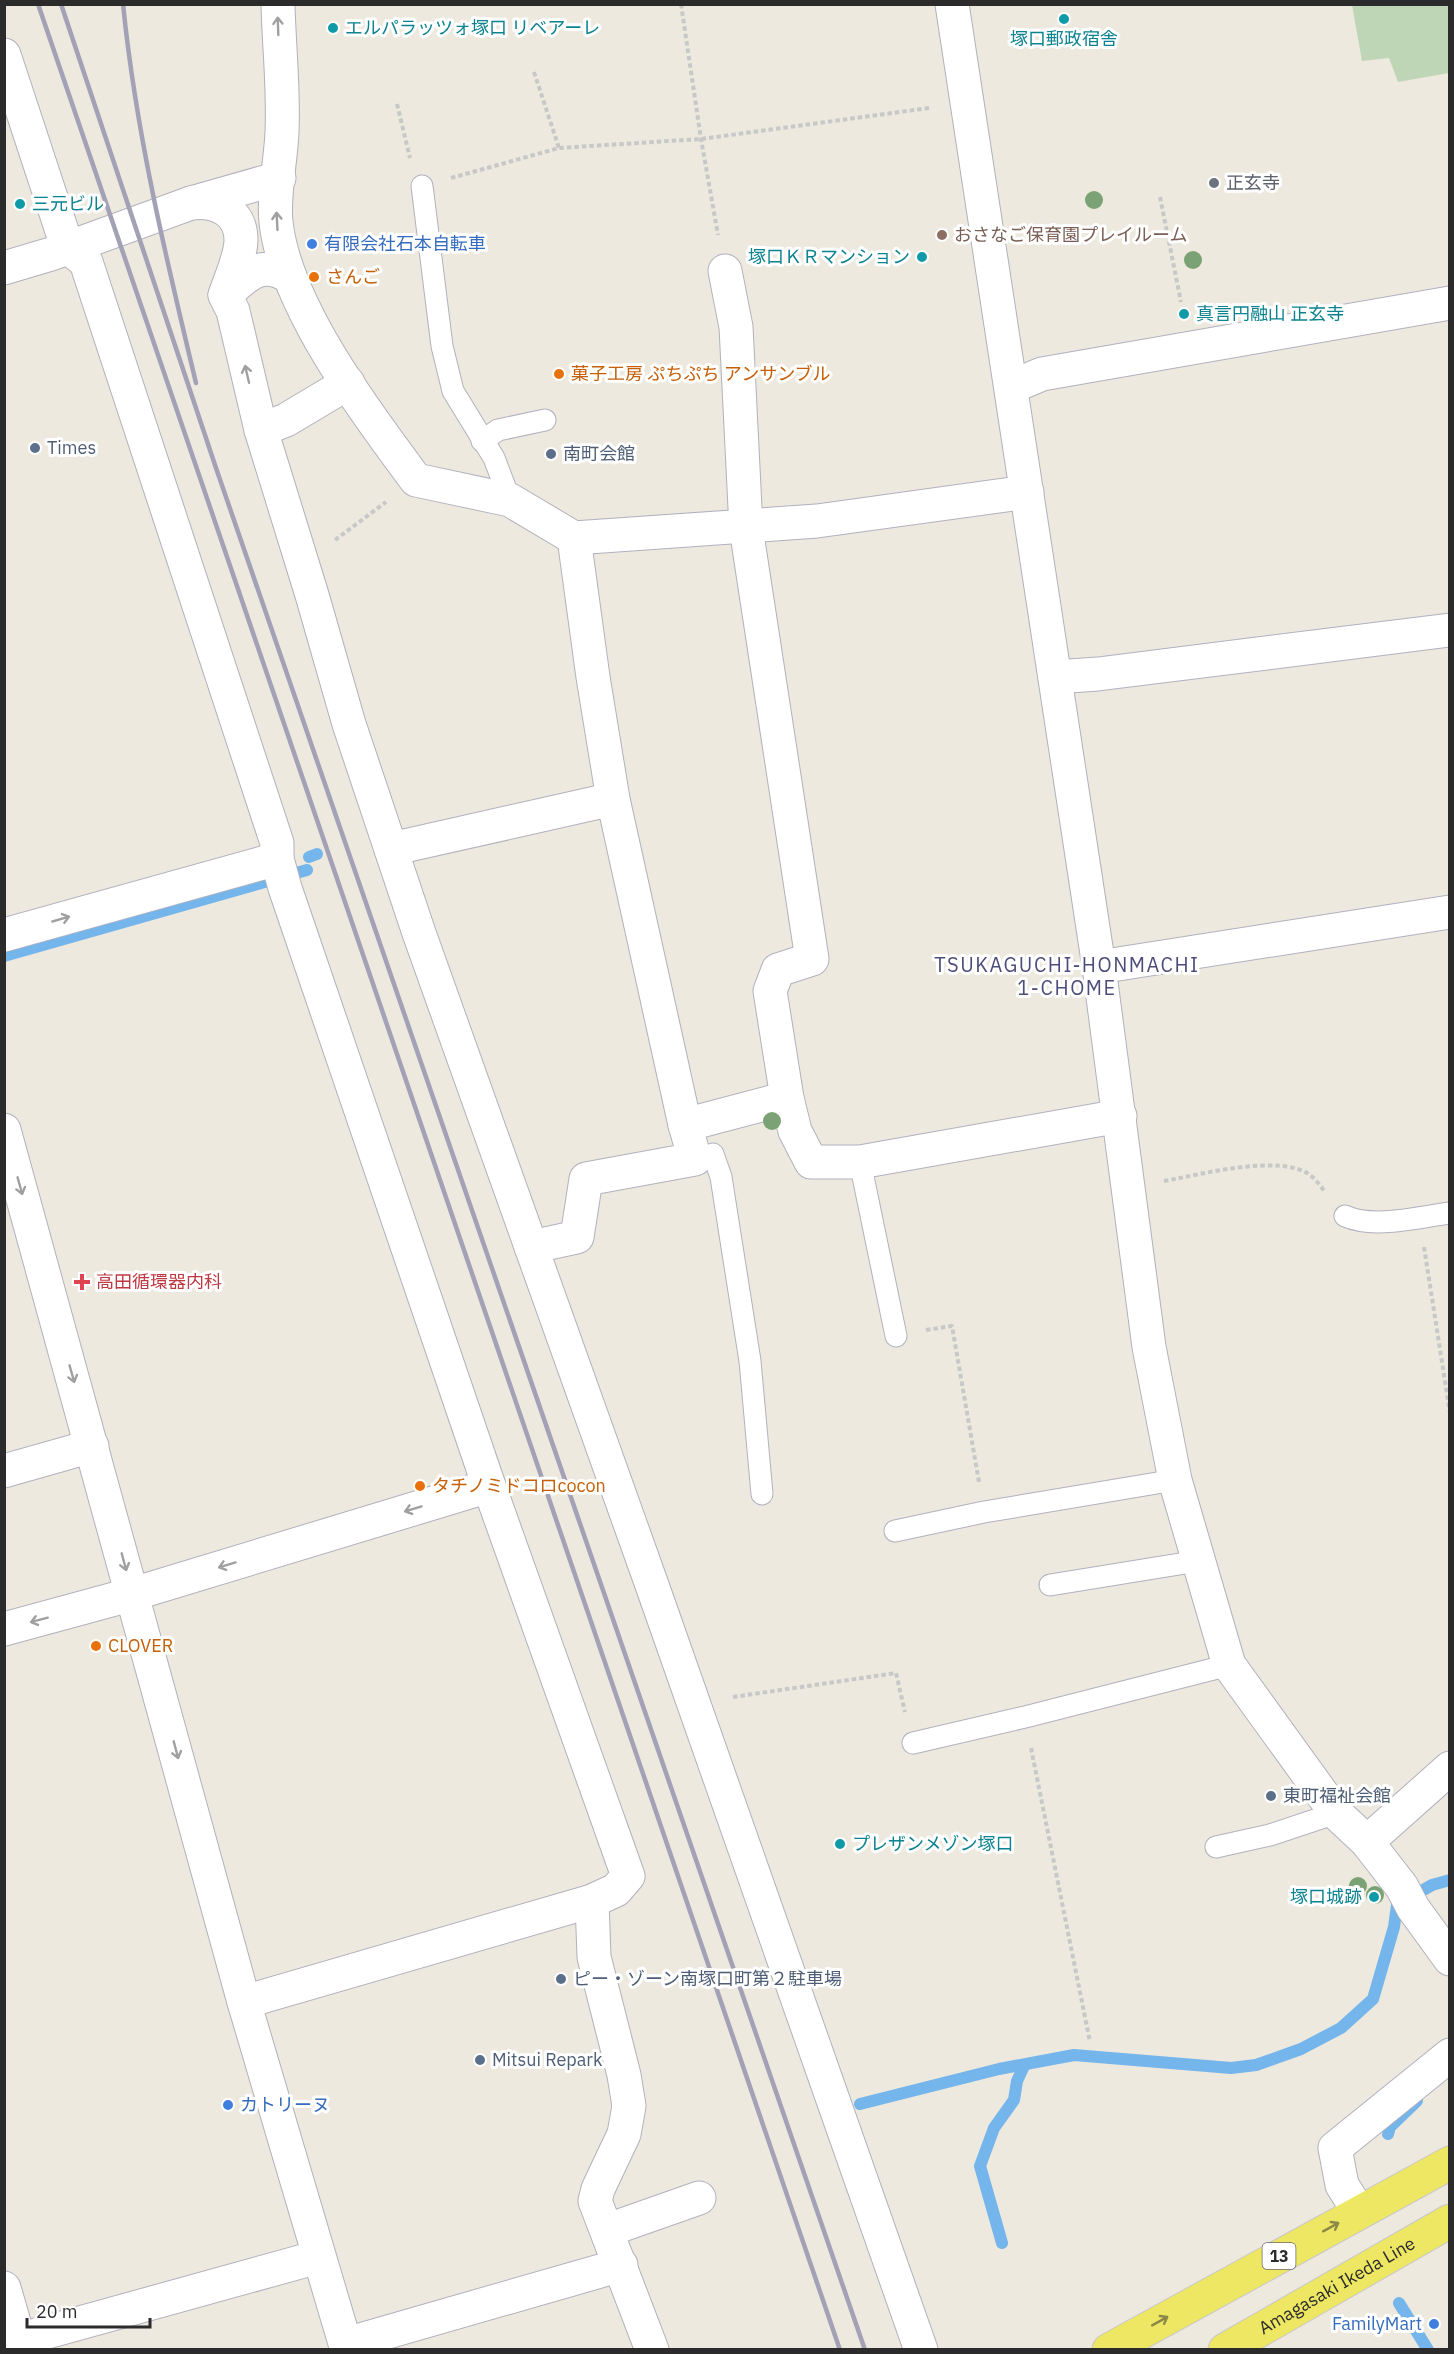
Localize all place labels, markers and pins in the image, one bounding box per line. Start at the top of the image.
marker: 塚口郵政宿舎 [1057,12,1071,26]
place label: エルパラッツォ塚口 リベアーレ [345,16,600,39]
marker: エルパラッツォ塚口 リベアーレ [326,21,340,35]
place label: 塚口郵政宿舎 [1010,27,1118,50]
place label: 正玄寺 [1226,171,1280,194]
marker: 正玄寺 [1207,176,1221,190]
place label: 三元ビル [32,192,104,215]
marker: 三元ビル [13,197,27,211]
place label: おさなご保育園プレイルーム [954,223,1187,246]
marker: おさなご保育園プレイルーム [935,228,949,242]
place label: 有限会社石本自転車 [324,232,486,255]
marker: 有限会社石本自転車 [305,237,319,251]
place label: 塚口ＫＲマンション [748,245,910,268]
marker: 塚口ＫＲマンション [915,250,929,264]
place label: さんご [326,265,380,288]
marker: さんご [307,270,321,284]
place label: 真言円融山 正玄寺 [1196,302,1344,325]
marker: 真言円融山 正玄寺 [1177,307,1191,321]
place label: 菓子工房 ぷちぷち アンサンブル [571,362,831,385]
marker: 菓子工房 ぷちぷち アンサンブル [552,367,566,381]
place label: Times [47,436,96,459]
marker: Times [28,441,42,455]
place label: 南町会館 [563,442,635,465]
marker: 南町会館 [544,447,558,461]
place label: 高田循環器内科 [96,1270,222,1293]
marker: 高田循環器内科 [73,1273,91,1291]
place label: タチノミドコロcocon [432,1474,606,1497]
marker: タチノミドコロcocon [413,1479,427,1493]
place label: CLOVER [108,1634,173,1657]
marker: CLOVER [89,1639,103,1653]
place label: 東町福祉会館 [1283,1784,1391,1807]
marker: 東町福祉会館 [1264,1789,1278,1803]
place label: プレザンメゾン塚口 [852,1832,1013,1855]
marker: プレザンメゾン塚口 [833,1837,847,1851]
place label: 塚口城跡 [1290,1885,1362,1908]
marker: 塚口城跡 [1367,1890,1381,1904]
place label: ピー・ゾーン南塚口町第２駐車場 [573,1967,842,1990]
marker: ピー・ゾーン南塚口町第２駐車場 [554,1972,568,1986]
place label: Mitsui Repark [492,2048,603,2071]
marker: Mitsui Repark [473,2053,487,2067]
place label: カトリーヌ [240,2093,330,2116]
marker: カトリーヌ [221,2098,235,2112]
place label: FamilyMart [1332,2312,1422,2335]
marker: FamilyMart [1427,2317,1441,2331]

